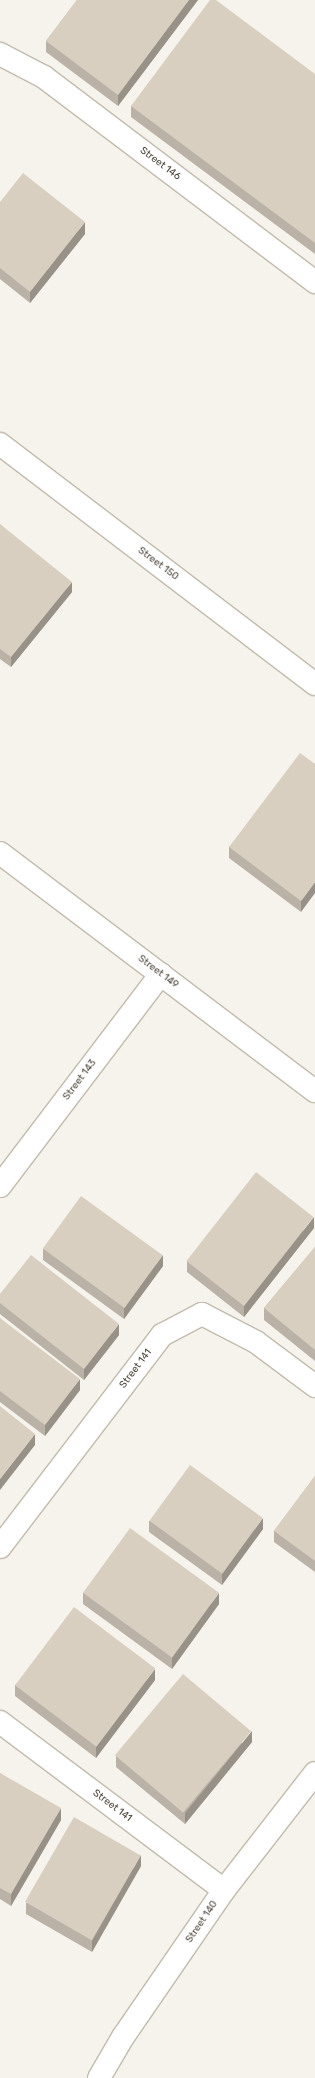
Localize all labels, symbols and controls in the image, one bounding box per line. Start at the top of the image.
street label: Street 146 [137,145,183,183]
street label: Street 150 [135,545,181,583]
street label: Street 149 [135,953,181,991]
street label: Street 143 [61,1057,99,1103]
street label: Street 141 [117,1347,155,1391]
street label: Street 141 [90,1787,134,1825]
street label: Street 140 [184,1899,220,1945]

